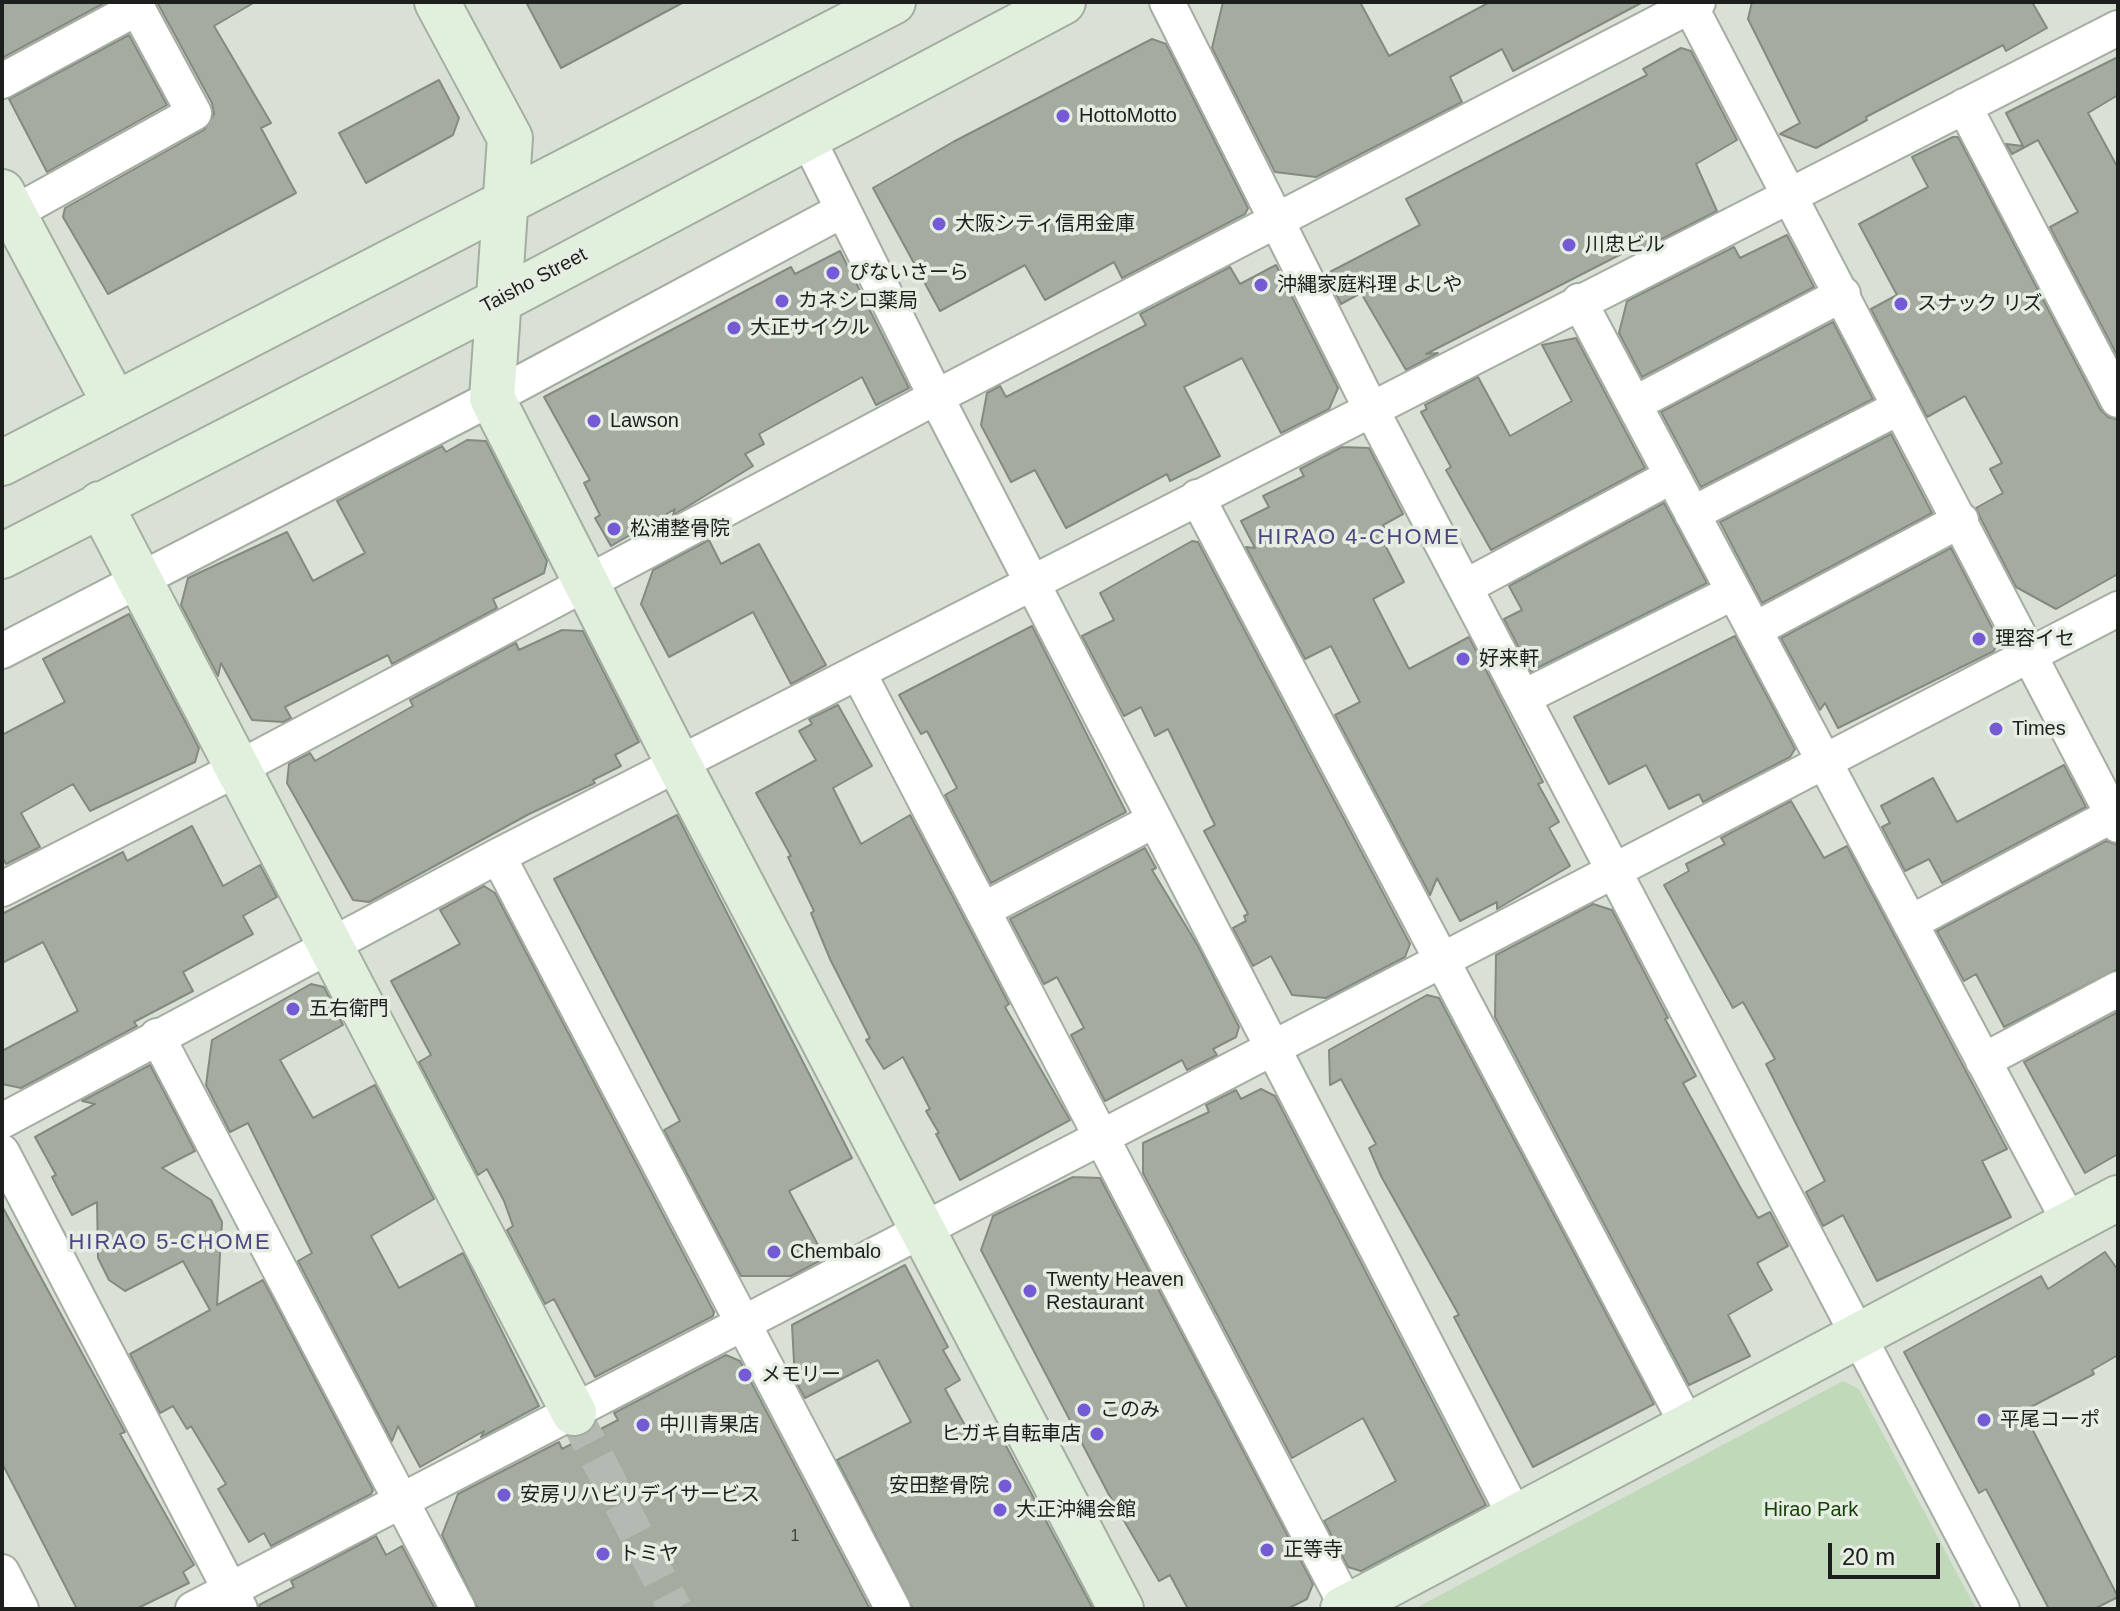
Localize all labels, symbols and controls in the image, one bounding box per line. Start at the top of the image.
place label: HottoMotto [1079,104,1177,128]
marker: HottoMotto [1054,107,1072,125]
place label: 大阪シティ信用金庫 [955,212,1135,236]
marker: 大阪シティ信用金庫 [930,215,948,233]
place label: 川忠ビル [1585,233,1665,257]
marker: 川忠ビル [1560,236,1578,254]
street label: Taisho Street [477,243,591,319]
place label: ぴないさーら [849,261,969,285]
marker: ぴないさーら [824,264,842,282]
place label: 沖縄家庭料理 よしや [1277,273,1463,297]
marker: 沖縄家庭料理 よしや [1252,276,1270,294]
place label: カネシロ薬局 [798,289,918,313]
marker: カネシロ薬局 [773,292,791,310]
place label: スナック リズ [1917,292,2043,316]
marker: スナック リズ [1892,295,1910,313]
place label: 大正サイクル [750,316,870,340]
marker: 大正サイクル [725,319,743,337]
place label: Lawson [610,409,679,433]
marker: Lawson [585,412,603,430]
place label: 松浦整骨院 [630,517,730,541]
marker: 松浦整骨院 [605,520,623,538]
district label: HIRAO 4-CHOME [1257,525,1461,551]
place label: 理容イセ [1995,627,2075,651]
marker: 理容イセ [1970,630,1988,648]
place label: 好来軒 [1479,647,1539,671]
marker: 好来軒 [1454,650,1472,668]
place label: Times [2012,717,2066,741]
marker: Times [1987,720,2005,738]
place label: 五右衛門 [309,997,389,1021]
marker: 五右衛門 [284,1000,302,1018]
district label: HIRAO 5-CHOME [68,1230,272,1256]
place label: Chembalo [790,1240,881,1264]
marker: Chembalo [765,1243,783,1261]
place label: Twenty Heaven Restaurant [1046,1268,1184,1315]
marker: Twenty Heaven Restaurant [1021,1282,1039,1300]
place label: メモリー [761,1363,841,1387]
marker: メモリー [736,1366,754,1384]
place label: このみ [1100,1398,1160,1422]
marker: このみ [1075,1401,1093,1419]
place label: 平尾コーポ [2000,1408,2100,1432]
marker: 平尾コーポ [1975,1411,1993,1429]
place label: 中川青果店 [659,1413,759,1437]
marker: 中川青果店 [634,1416,652,1434]
place label: ヒガキ自転車店 [941,1422,1081,1446]
marker: ヒガキ自転車店 [1088,1425,1106,1443]
place label: 安田整骨院 [889,1474,989,1498]
marker: 安田整骨院 [996,1477,1014,1495]
place label: 安房リハビリデイサービス [520,1483,760,1507]
marker: 安房リハビリデイサービス [495,1486,513,1504]
place label: 大正沖縄会館 [1016,1498,1136,1522]
park label: Hirao Park [1764,1498,1858,1522]
marker: 大正沖縄会館 [991,1501,1009,1519]
house number: 1 [791,1527,799,1547]
scale bar [1832,1527,1944,1577]
place label: 正等寺 [1283,1538,1343,1562]
marker: 正等寺 [1258,1541,1276,1559]
place label: トミヤ [619,1542,679,1566]
text: 20 m [1842,1543,1895,1570]
marker: トミヤ [594,1545,612,1563]

